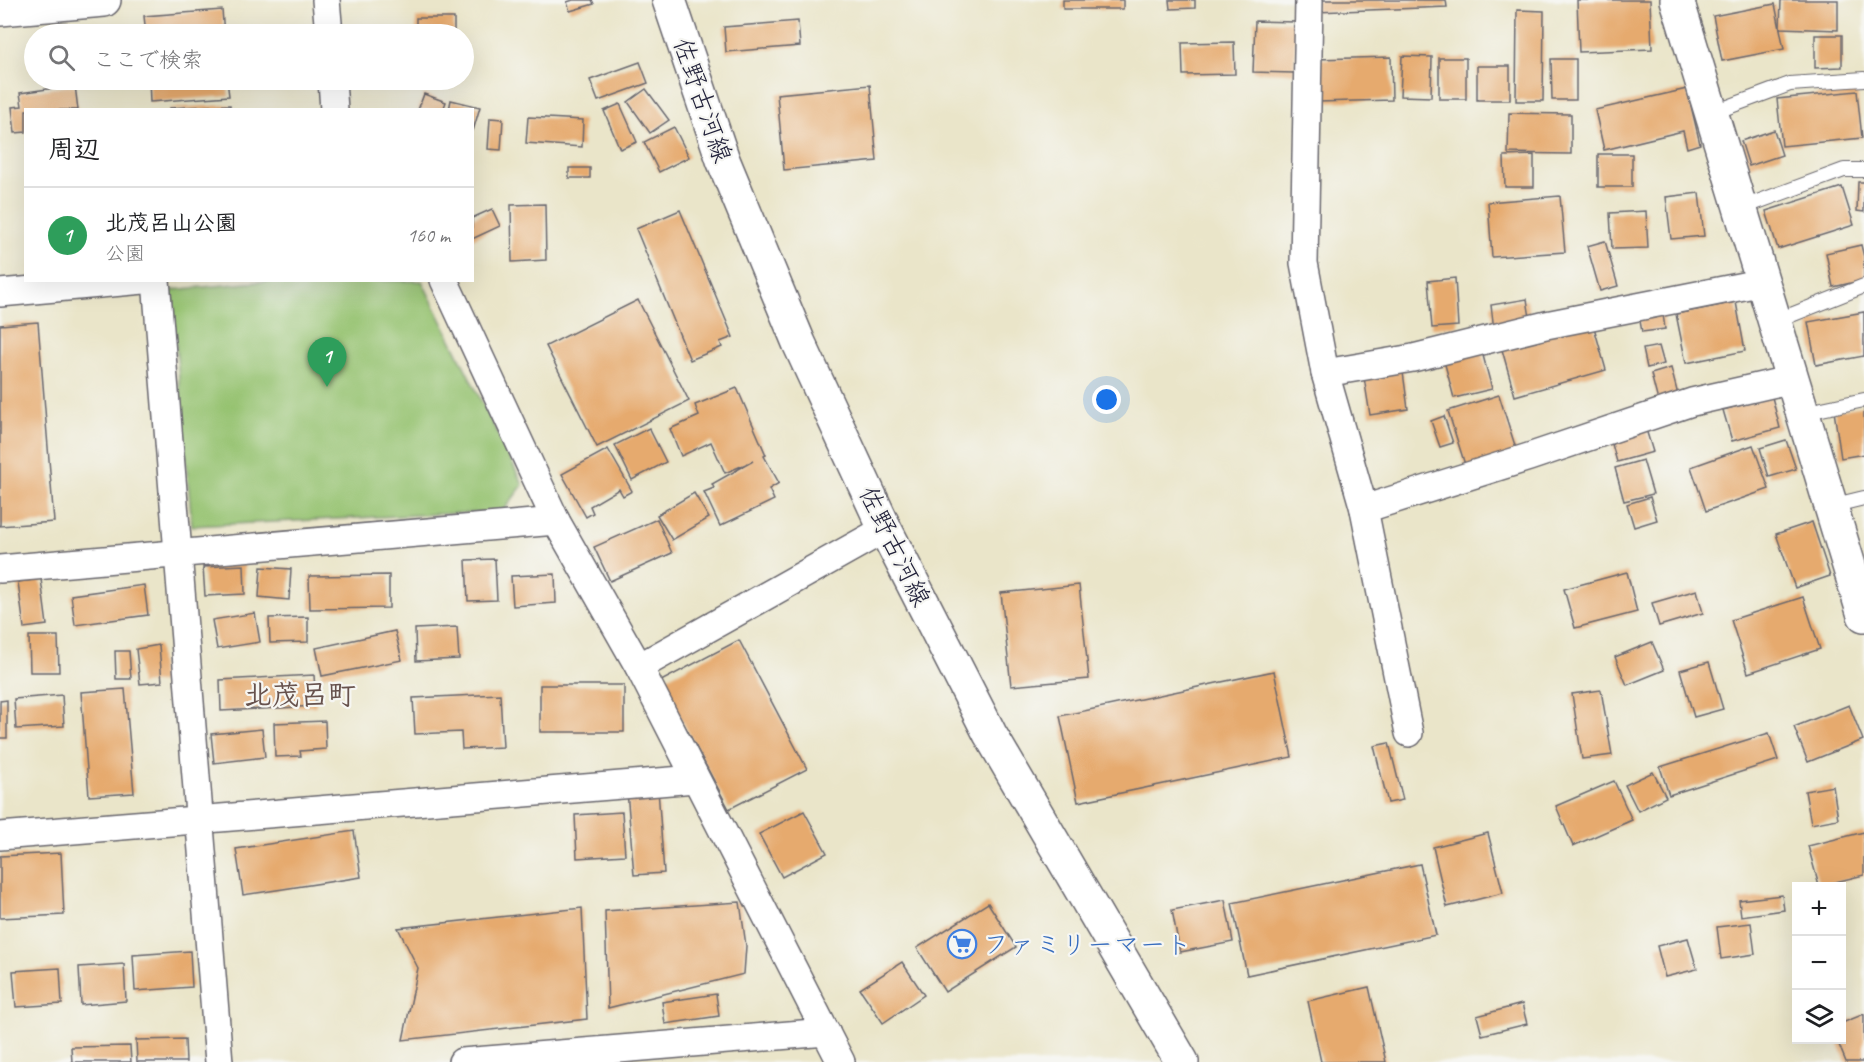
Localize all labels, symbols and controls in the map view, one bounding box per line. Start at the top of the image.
search box [24,24,474,90]
street label: 佐野古河線 [666,33,739,167]
icon: search [45,41,78,74]
text: ここで検索 [93,46,203,74]
text: 周辺 [48,133,100,166]
text: 北茂呂山公園 [105,209,237,237]
text: 1 [63,223,72,248]
text: 160 m [407,223,450,248]
text: 公園 [105,241,145,266]
pin: 1 [308,338,346,387]
your location [1092,385,1121,414]
street label: 佐野古河線 [851,481,938,612]
district label: 北茂呂町 [244,677,356,712]
map controls [1792,882,1846,1044]
button: + [1792,882,1846,936]
supermarket icon: ファミリーマート [946,928,978,960]
place label: ファミリーマート [983,928,1192,961]
button: − [1792,936,1846,990]
button: layers [1792,990,1846,1044]

